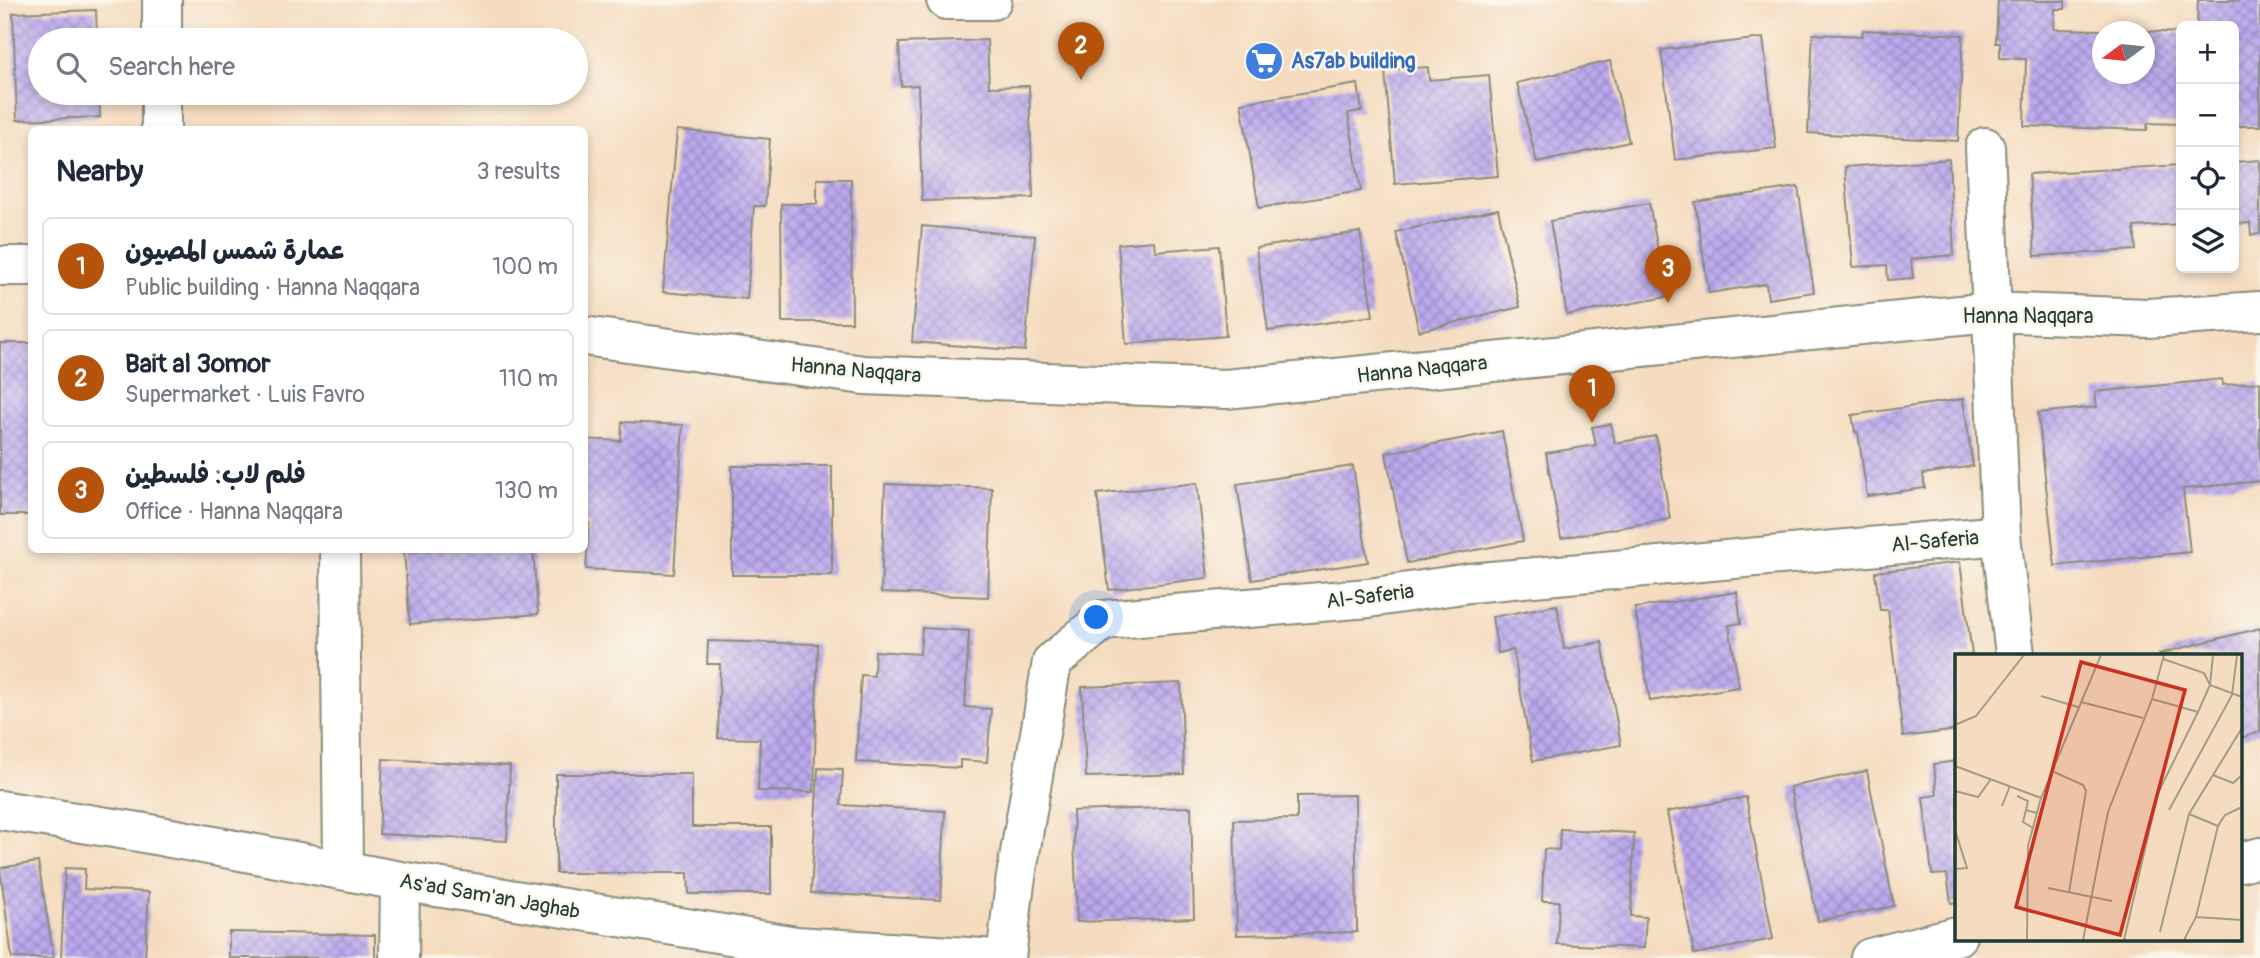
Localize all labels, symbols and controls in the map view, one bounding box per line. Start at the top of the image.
north arrow [2092,21,2155,84]
map controls [2176,21,2239,273]
button: + [2176,21,2239,84]
pin: 2 [1058,22,1104,80]
search box [28,28,588,105]
supermarket icon: As7ab building [1243,40,1285,82]
icon: search [52,48,90,86]
place label: As7ab building [1291,48,1416,75]
text: Search here [108,51,235,83]
button: − [2176,84,2239,147]
button: locate [2176,147,2239,210]
text: Nearby [56,153,143,190]
text: 3 results [477,157,560,186]
button: layers [2176,210,2239,273]
text: عمارة شمس المصيون [125,235,346,267]
pin: 3 [1645,245,1691,303]
text: 1 [77,252,86,281]
text: 100 m [492,252,558,281]
text: Public building · Hanna Naqqara [125,273,420,302]
street label: Hanna Naqqara [1962,303,2094,330]
text: Bait al 3omor [125,348,271,380]
street label: Hanna Naqqara [1355,349,1489,390]
street label: Hanna Naqqara [789,351,922,390]
text: 2 [75,364,87,393]
text: 110 m [499,364,558,393]
pin: 1 [1569,365,1615,423]
text: Supermarket · Luis Favro [125,380,365,409]
text: فلم لاب: فلسطين [125,459,306,491]
text: 3 [75,476,87,505]
text: 130 m [495,476,558,505]
text: Office · Hanna Naqqara [125,497,343,526]
street label: Al-Saferia [1890,524,1980,559]
street label: Al-Saferia [1325,578,1415,615]
your location [1079,600,1113,634]
inset map [1955,654,2242,940]
street label: As'ad Sam'an Jaghab [398,867,582,926]

